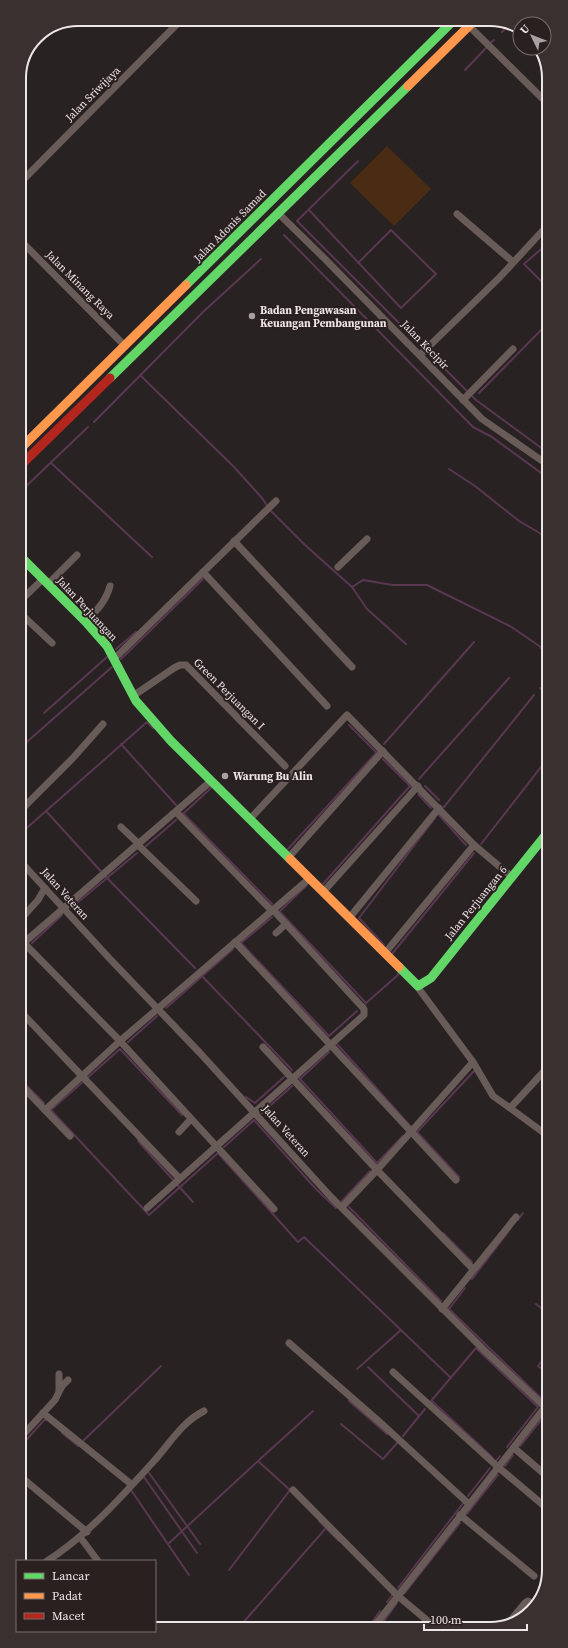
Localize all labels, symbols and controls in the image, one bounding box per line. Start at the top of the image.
north arrow [512,16,552,56]
text: U [517,21,533,38]
street label: Jalan Sriwijaya [62,63,124,125]
street label: Jalan Adonis Samad [190,186,270,266]
street label: Jalan Minang Raya [42,247,118,323]
place label: Badan Pengawasan Keuangan Pembangunan [260,303,387,331]
marker: Badan Pengawasan Keuangan Pembangunan [247,311,257,321]
street label: Jalan Kecipir [397,316,453,373]
street label: Jalan Perjuangan [52,573,121,645]
street label: Green Perjuangan I [190,655,268,733]
place label: Warung Bu Alin [233,769,313,784]
marker: Warung Bu Alin [220,771,230,781]
street label: Jalan Perjuangan 6 [441,862,511,944]
street label: Jalan Veteran [37,864,93,923]
street label: Jalan Veteran [258,1101,314,1160]
legend [16,1560,156,1632]
text: Lancar [52,1568,89,1584]
text: Padat [52,1588,82,1604]
scale bar [424,1606,527,1632]
text: Macet [52,1608,85,1624]
text: 100 m [430,1612,462,1628]

